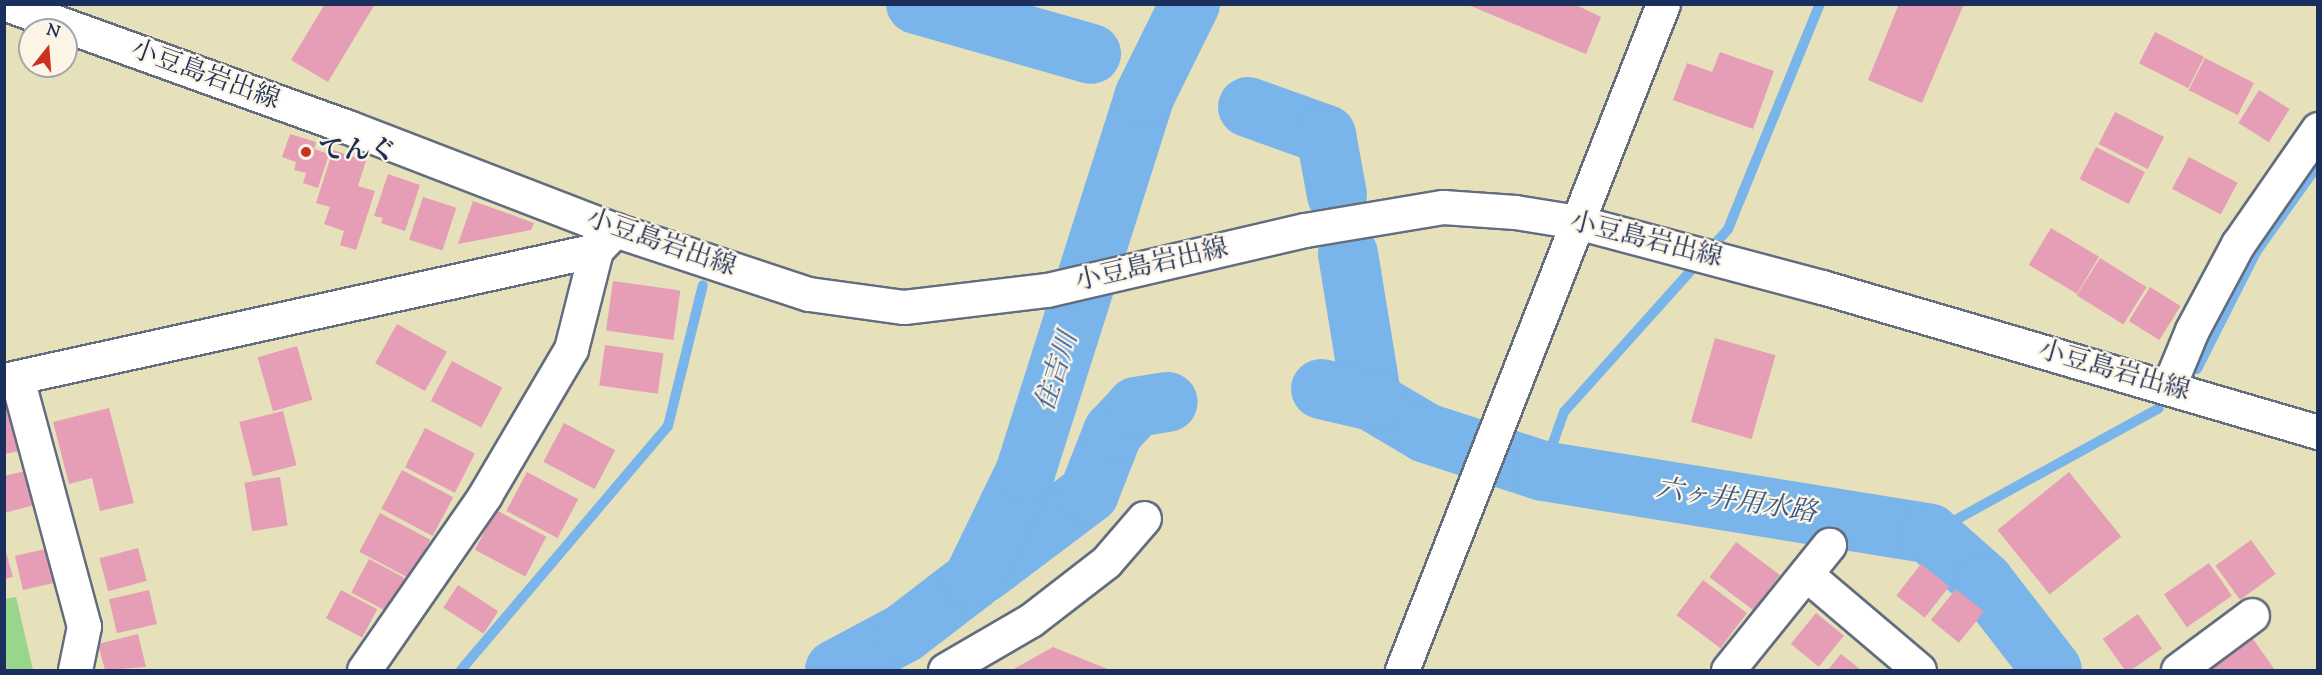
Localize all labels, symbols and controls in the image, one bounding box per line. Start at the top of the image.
north arrow [18,18,78,78]
text: N [43,19,62,45]
street label: 小豆島岩出線 [126,35,284,117]
place label: てんぐ [318,136,396,168]
marker: てんぐ [299,145,313,159]
street label: 小豆島岩出線 [582,204,740,284]
street label: 小豆島岩出線 [1567,207,1725,275]
street label: 小豆島岩出線 [1072,233,1232,299]
water label: 住吉川 [1030,328,1086,416]
street label: 小豆島岩出線 [2035,336,2193,408]
water label: 六ヶ井用水路 [1653,473,1819,531]

